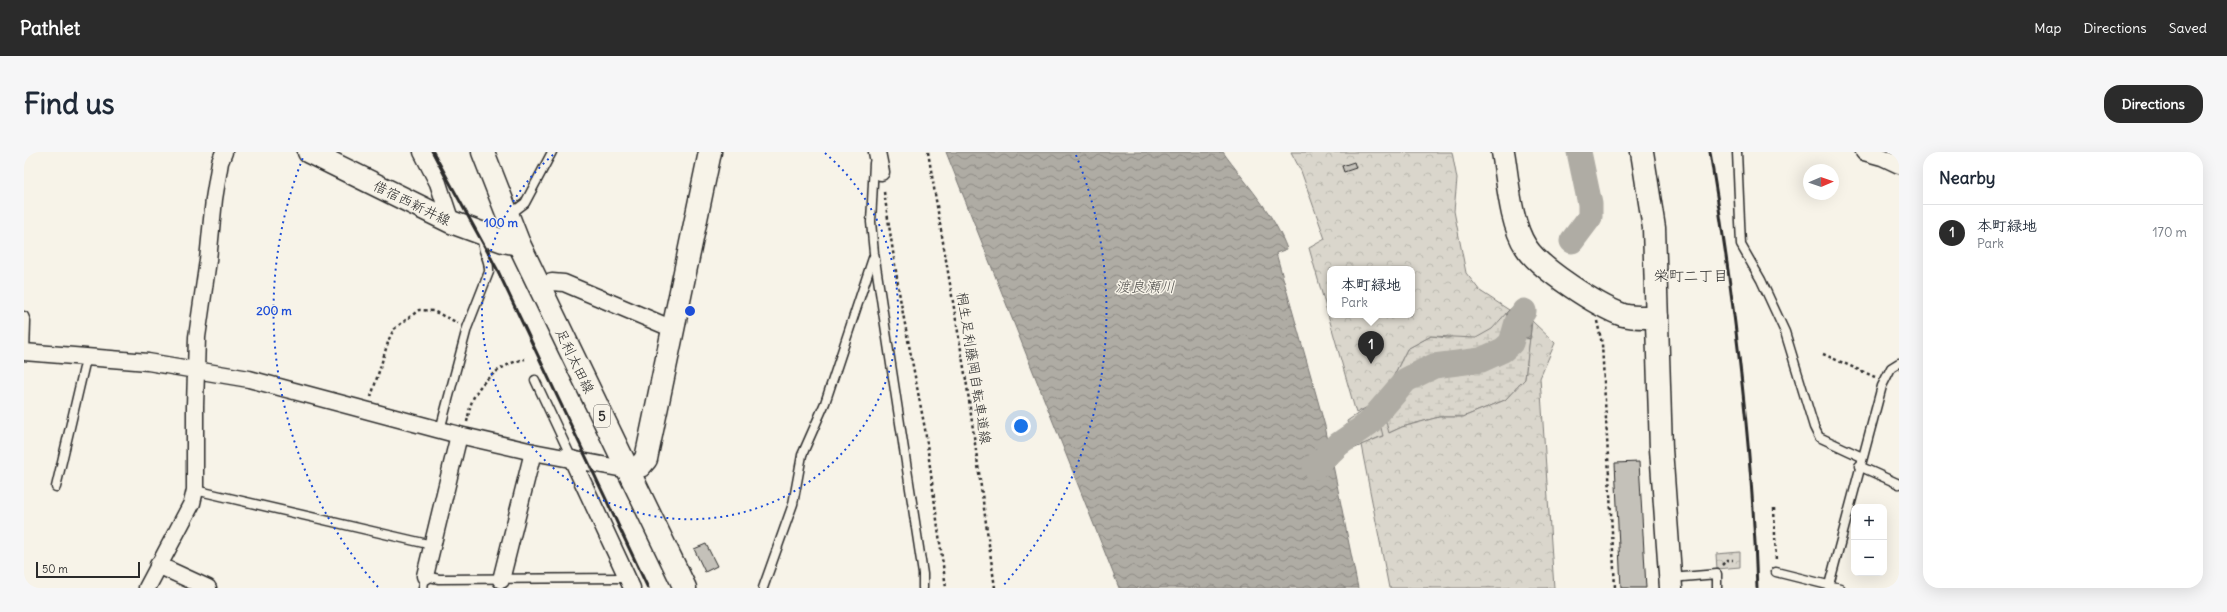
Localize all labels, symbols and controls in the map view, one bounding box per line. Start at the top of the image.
text: Pathlet [20,16,80,40]
text: Map [2034,19,2061,37]
text: Directions [2083,19,2147,37]
text: Saved [2169,19,2207,37]
button: Directions [2104,85,2203,123]
text: Find us [24,86,115,122]
north arrow [1803,164,1839,200]
text: Nearby [1939,167,1995,189]
street label: 借宿西新井線 [370,176,454,230]
text: 100 m [484,215,518,230]
text: 本町緑地 [1977,216,2037,235]
text: 1 [1949,224,1955,241]
text: 170 m [2152,224,2187,241]
text: Park [1977,235,2004,252]
popup [1327,266,1415,318]
district label: 栄町二丁目 [1653,266,1729,285]
text: 本町緑地 [1341,275,1401,294]
water label: 渡良瀬川 [1115,277,1175,296]
street label: 桐生足利藤岡自転車道線 [953,291,995,445]
text: Park [1341,294,1368,311]
text: 200 m [256,303,292,318]
centre of rings [683,304,697,318]
street label: 足利太田線 [552,326,598,396]
pin: 1 [1358,331,1384,364]
road number: 5 [594,405,610,427]
your location [1011,416,1031,436]
map controls [1851,504,1887,576]
button: + [1851,504,1887,540]
button: − [1851,540,1887,576]
scale bar [36,560,140,579]
text: 50 m [42,562,68,576]

